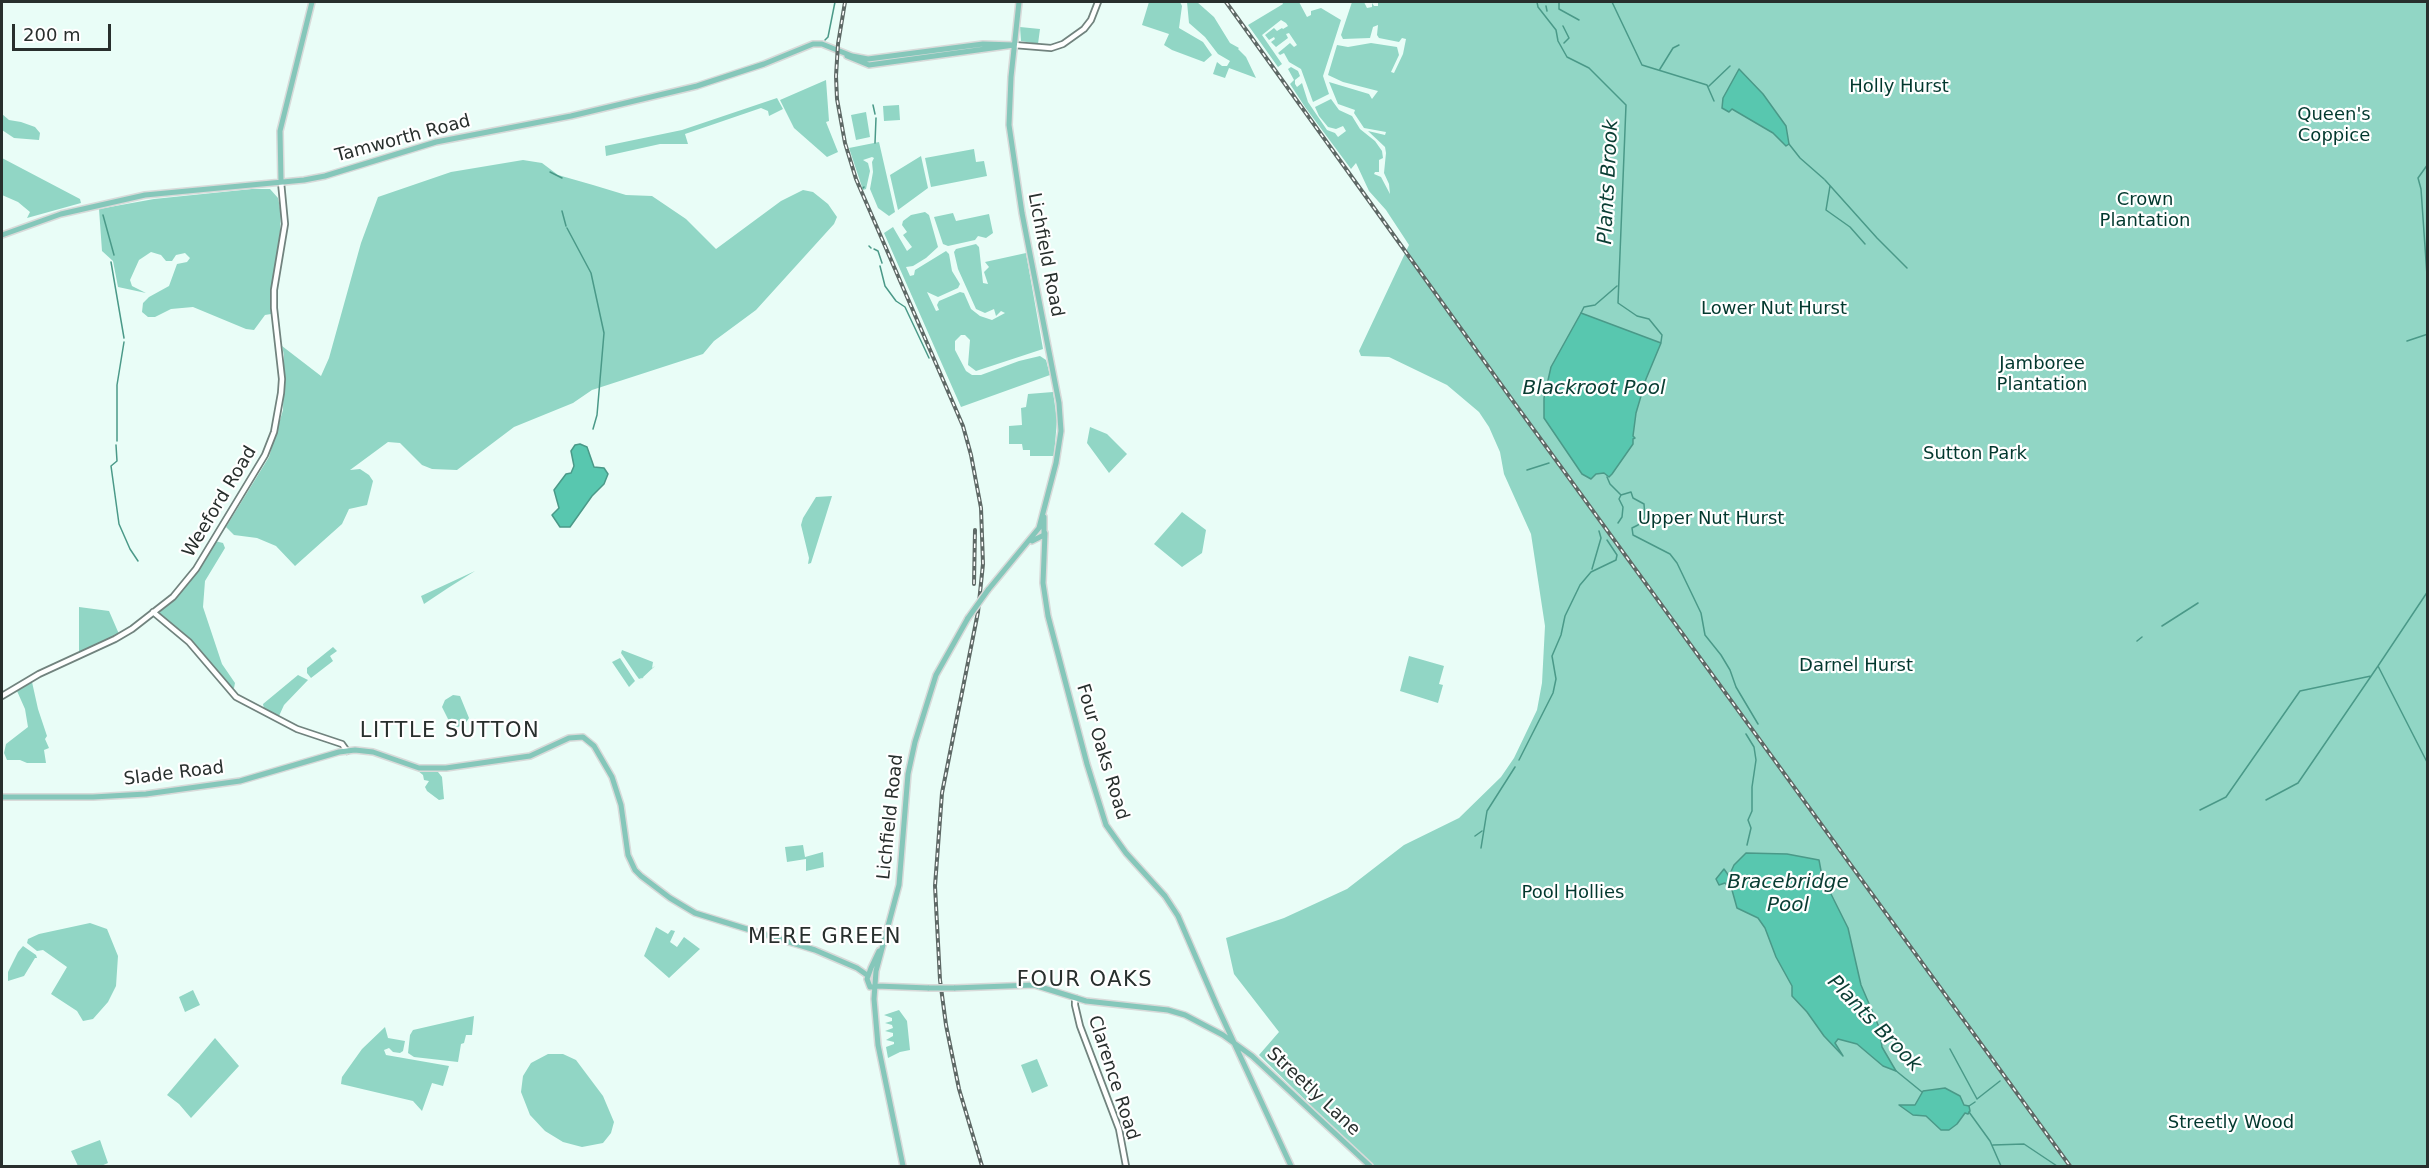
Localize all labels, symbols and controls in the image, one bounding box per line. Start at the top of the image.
scale bar [15,12,114,50]
text: 200 m [23,24,81,45]
park label: Holly Hurst [1849,76,1949,98]
park label: Queen's Coppice [2297,104,2371,146]
street label: Tamworth Road [333,111,473,167]
water label: Plants Brook [1594,119,1624,245]
park label: Crown Plantation [2100,189,2190,232]
street label: Lichfield Road [1022,191,1068,319]
park label: Lower Nut Hurst [1701,298,1847,320]
park label: Jamboree Plantation [1997,353,2087,395]
water label: Blackroot Pool [1522,377,1666,401]
street label: Weeford Road [178,443,262,561]
park label: Sutton Park [1923,443,2027,465]
park label: Upper Nut Hurst [1638,508,1784,530]
park label: Darnel Hurst [1799,655,1913,677]
street label: Four Oaks Road [1071,681,1133,823]
district label: LITTLE SUTTON [360,719,540,745]
street label: Lichfield Road [874,753,908,881]
street label: Slade Road [123,757,225,791]
water label: Bracebridge Pool [1727,871,1849,918]
park label: Pool Hollies [1522,882,1624,904]
district label: MERE GREEN [748,925,902,951]
district label: FOUR OAKS [1017,968,1153,994]
water label: Plants Brook [1822,971,1926,1077]
street label: Clarence Road [1083,1013,1143,1143]
street label: Streetly Lane [1262,1043,1364,1141]
park label: Streetly Wood [2168,1112,2294,1134]

